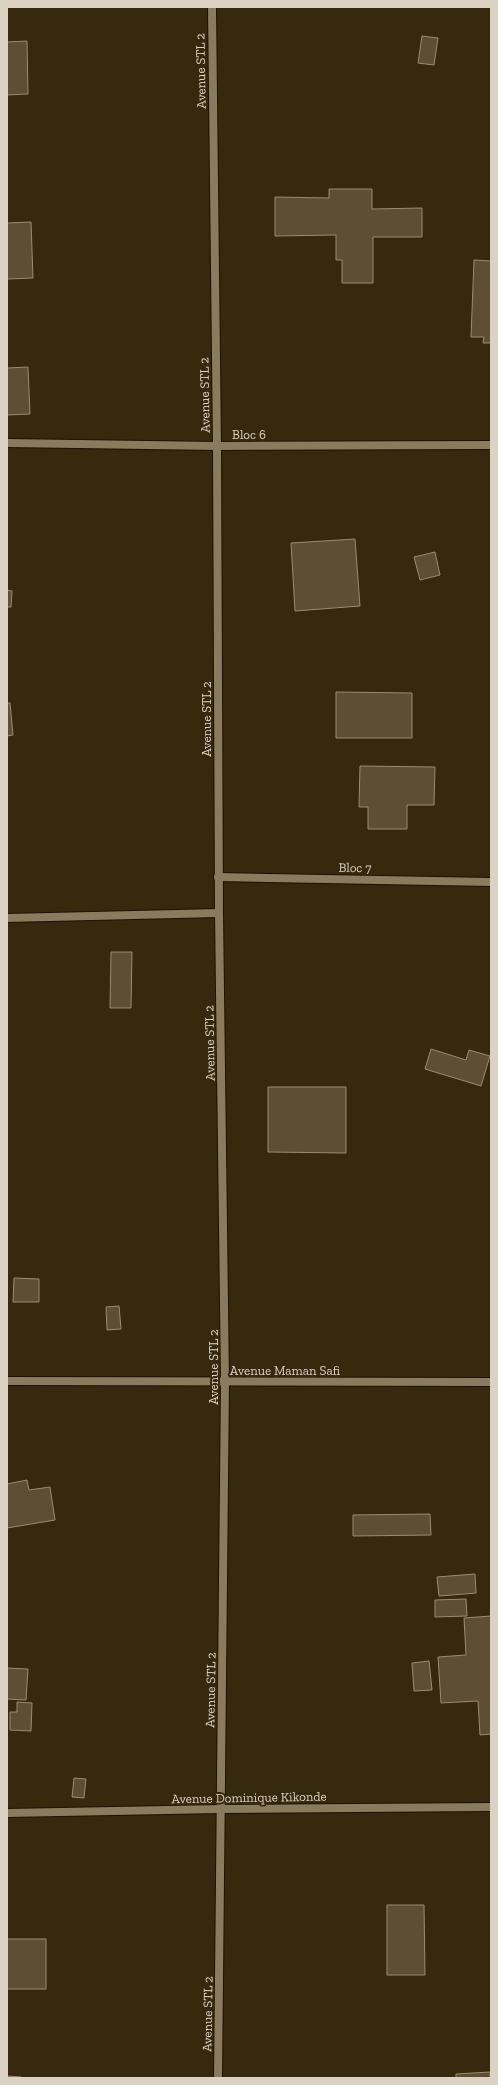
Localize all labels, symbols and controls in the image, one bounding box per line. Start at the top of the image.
street label: Avenue STL 2 [192,33,209,109]
street label: Avenue STL 2 [196,357,213,433]
street label: Bloc 6 [232,427,266,442]
street label: Avenue STL 2 [199,681,214,757]
street label: Bloc 7 [338,860,372,875]
street label: Avenue STL 2 [201,1005,218,1081]
street label: Avenue STL 2 [206,1329,221,1405]
street label: Avenue Maman Safi [230,1363,341,1378]
street label: Avenue STL 2 [202,1652,219,1728]
street label: Avenue Dominique Kikonde [171,1789,327,1806]
street label: Avenue STL 2 [199,1976,216,2052]

